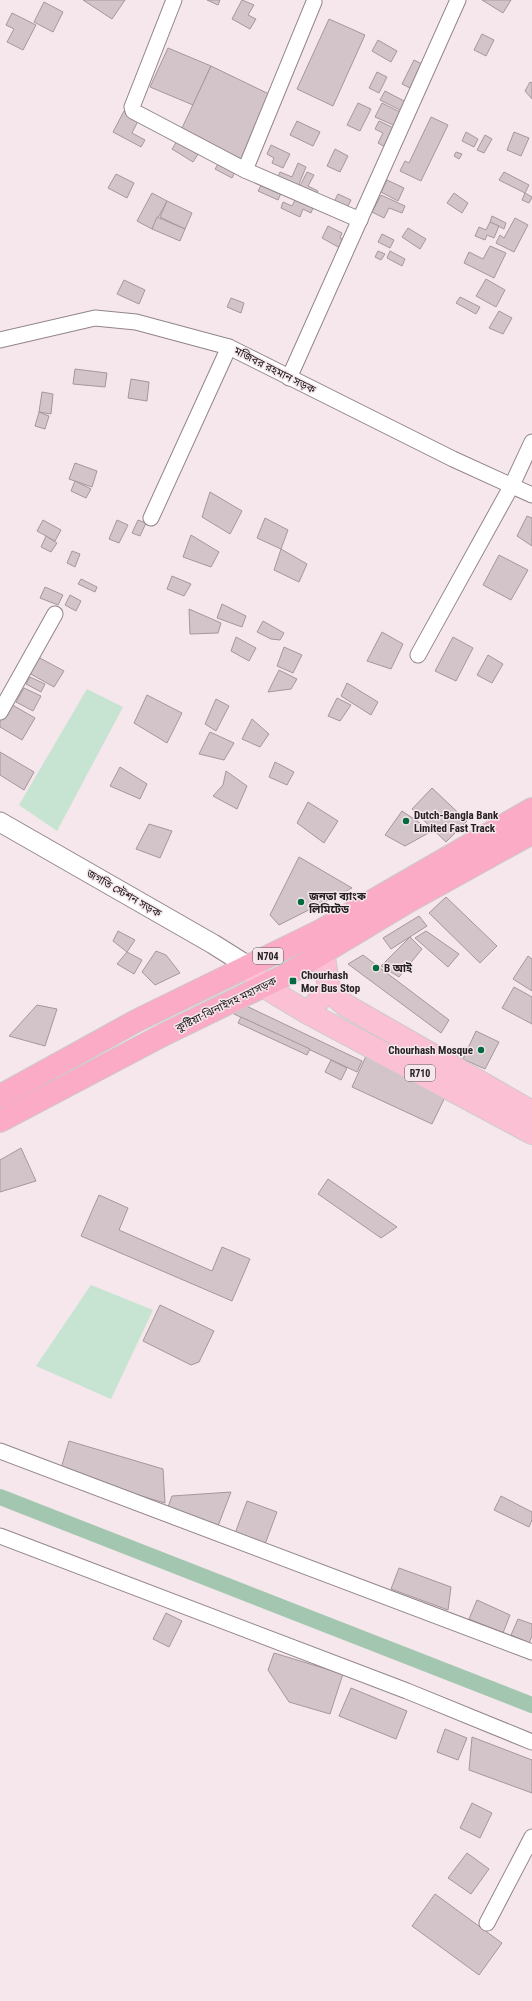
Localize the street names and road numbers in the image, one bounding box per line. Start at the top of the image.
street label: মজিবর রহমান সড়ক [231,344,318,397]
street label: জগতি স্টেশন সড়ক [83,866,163,920]
road number: N704 [253,948,283,964]
street label: কুষ্টিয়া-ঝিনাইদহ মহাসড়ক [173,974,279,1035]
road number: R710 [405,1065,435,1081]

